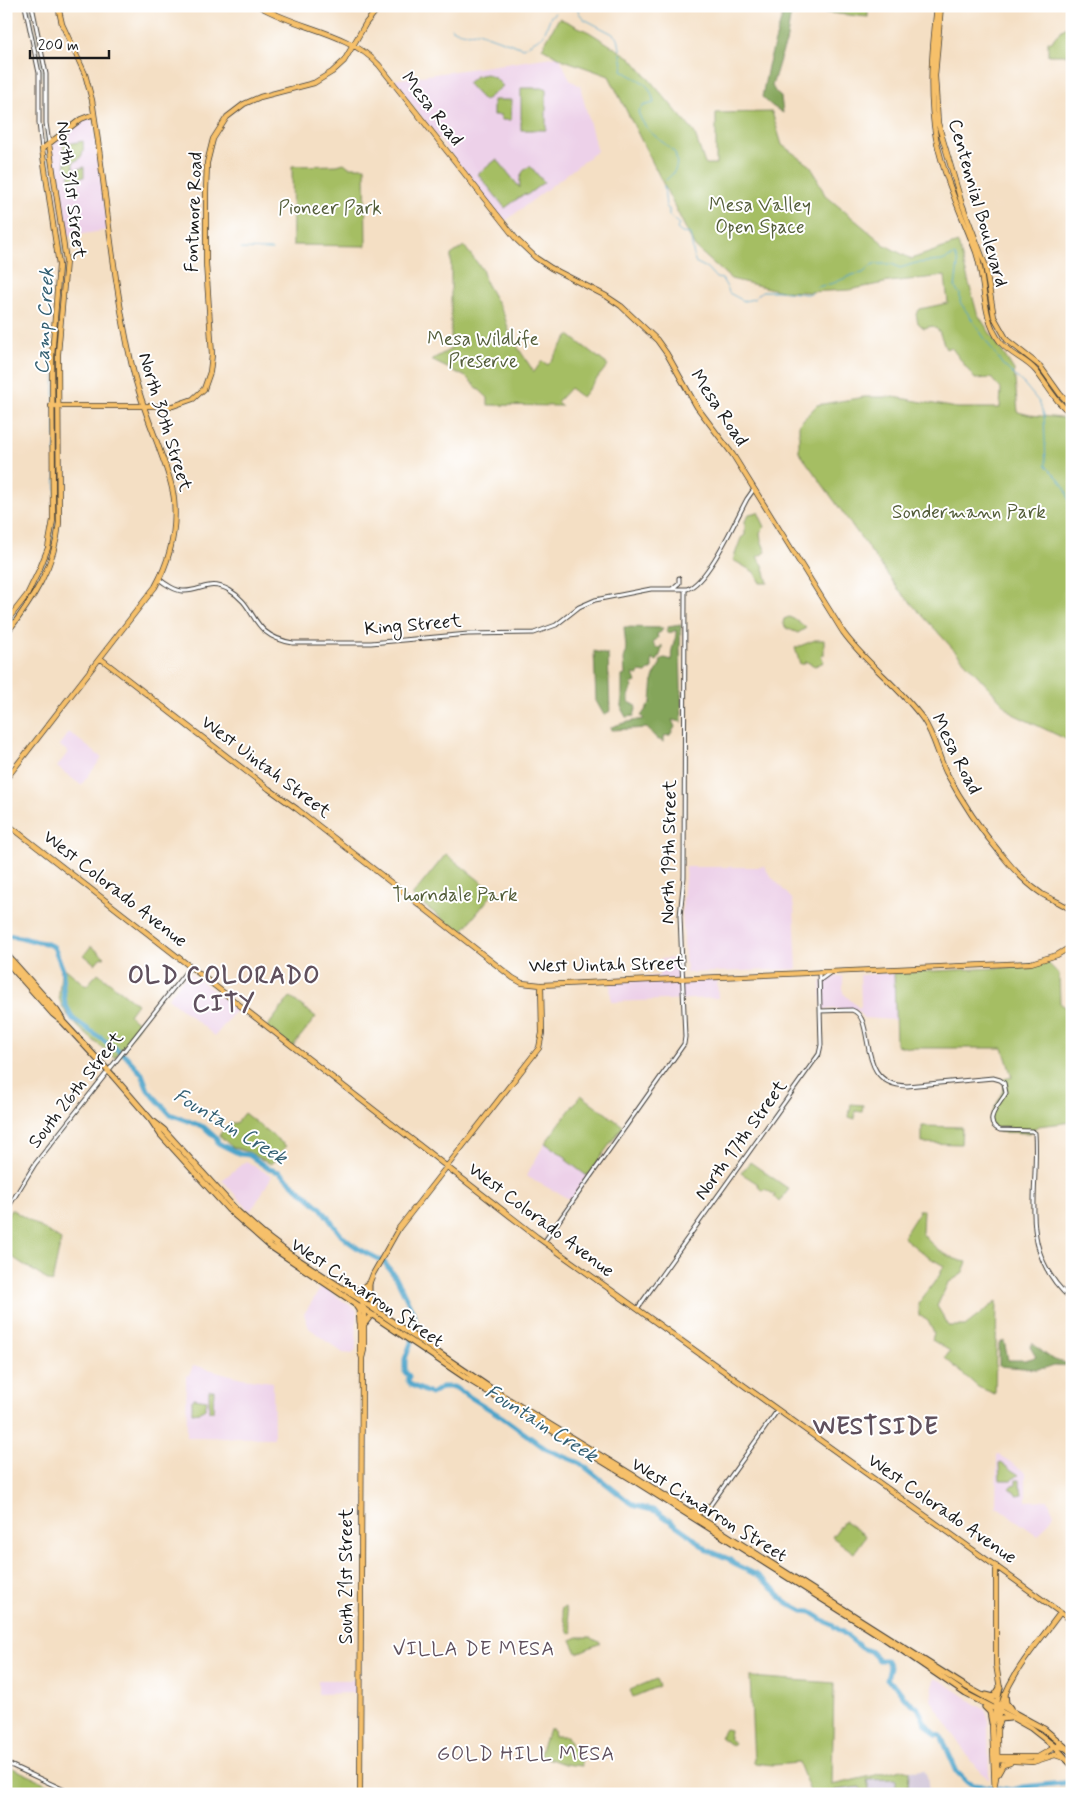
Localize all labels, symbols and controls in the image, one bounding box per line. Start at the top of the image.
scale bar [30,28,109,60]
text: 200 m [38,36,79,56]
street label: Mesa Road [395,67,469,151]
street label: Centennial Boulevard [942,116,1014,290]
street label: North 31st Street [50,120,92,260]
street label: Fontmore Road [179,151,209,273]
park label: Mesa Valley Open Space [709,193,811,240]
park label: Pioneer Park [278,196,382,221]
water label: Camp Creek [29,267,61,375]
park label: Mesa Wildlife Preserve [427,327,539,374]
street label: North 30th Street [132,349,198,495]
street label: Mesa Road [684,365,754,451]
park label: Sondermann Park [892,500,1046,525]
street label: King Street [364,608,463,644]
street label: Mesa Road [925,709,987,799]
street label: West Uintah Street [196,710,336,824]
street label: North 19th Street [655,780,683,924]
street label: West Colorado Avenue [38,825,192,953]
park label: Thorndale Park [392,883,518,908]
street label: West Uintah Street [528,951,686,979]
district label: OLD COLORADO CITY [128,961,320,1020]
street label: South 26th Street [23,1026,129,1154]
street label: North 17th Street [689,1075,793,1205]
water label: Fountain Creek [168,1083,293,1172]
street label: West Colorado Avenue [463,1157,619,1283]
street label: West Cimarron Street [286,1232,448,1354]
water label: Fountain Creek [480,1379,604,1470]
district label: WESTSIDE [812,1412,939,1443]
street label: West Colorado Avenue [862,1448,1022,1570]
street label: West Cimarron Street [626,1452,792,1568]
street label: South 21st Street [334,1508,359,1644]
district label: VILLA DE MESA [393,1636,555,1663]
district label: GOLD HILL MESA [437,1741,615,1768]

